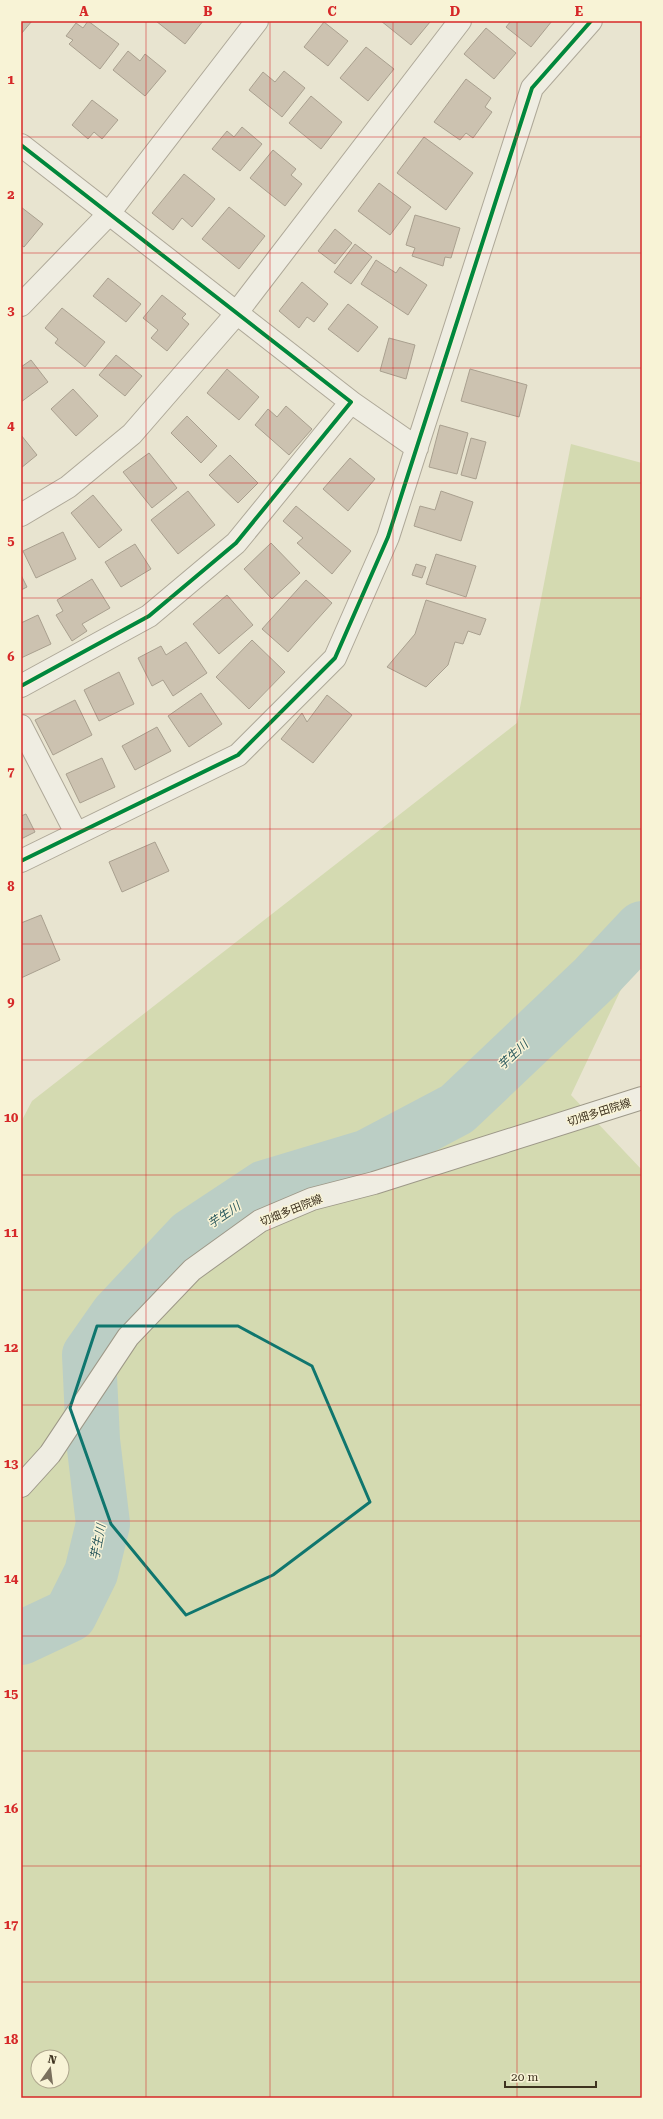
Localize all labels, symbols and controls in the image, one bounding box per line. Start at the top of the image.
text: A [79,4,89,19]
text: B [203,4,213,19]
text: C [327,4,337,19]
text: D [450,4,460,19]
text: E [575,4,583,19]
text: 1 [7,72,15,87]
text: 2 [7,187,15,202]
text: 3 [7,303,15,318]
text: 4 [7,418,15,433]
text: 5 [7,533,15,548]
text: 6 [7,649,15,664]
text: 7 [7,764,15,779]
text: 8 [7,879,15,894]
text: 9 [7,994,15,1009]
water label: 芋生川 [495,1036,532,1072]
street label: 切畑多田院線 [566,1096,633,1129]
text: 10 [4,1110,18,1125]
street label: 切畑多田院線 [258,1192,324,1229]
water label: 芋生川 [205,1198,244,1231]
text: 11 [4,1225,18,1240]
text: 12 [4,1340,18,1355]
text: 13 [4,1456,18,1471]
water label: 芋生川 [88,1521,109,1561]
text: 14 [4,1571,19,1586]
text: 15 [4,1686,18,1701]
text: 16 [4,1801,18,1816]
text: 17 [4,1917,18,1932]
text: 18 [4,2032,19,2047]
north arrow [30,2049,70,2089]
text: N [47,2052,58,2067]
scale bar [505,2063,596,2089]
text: 20 m [511,2070,538,2084]

